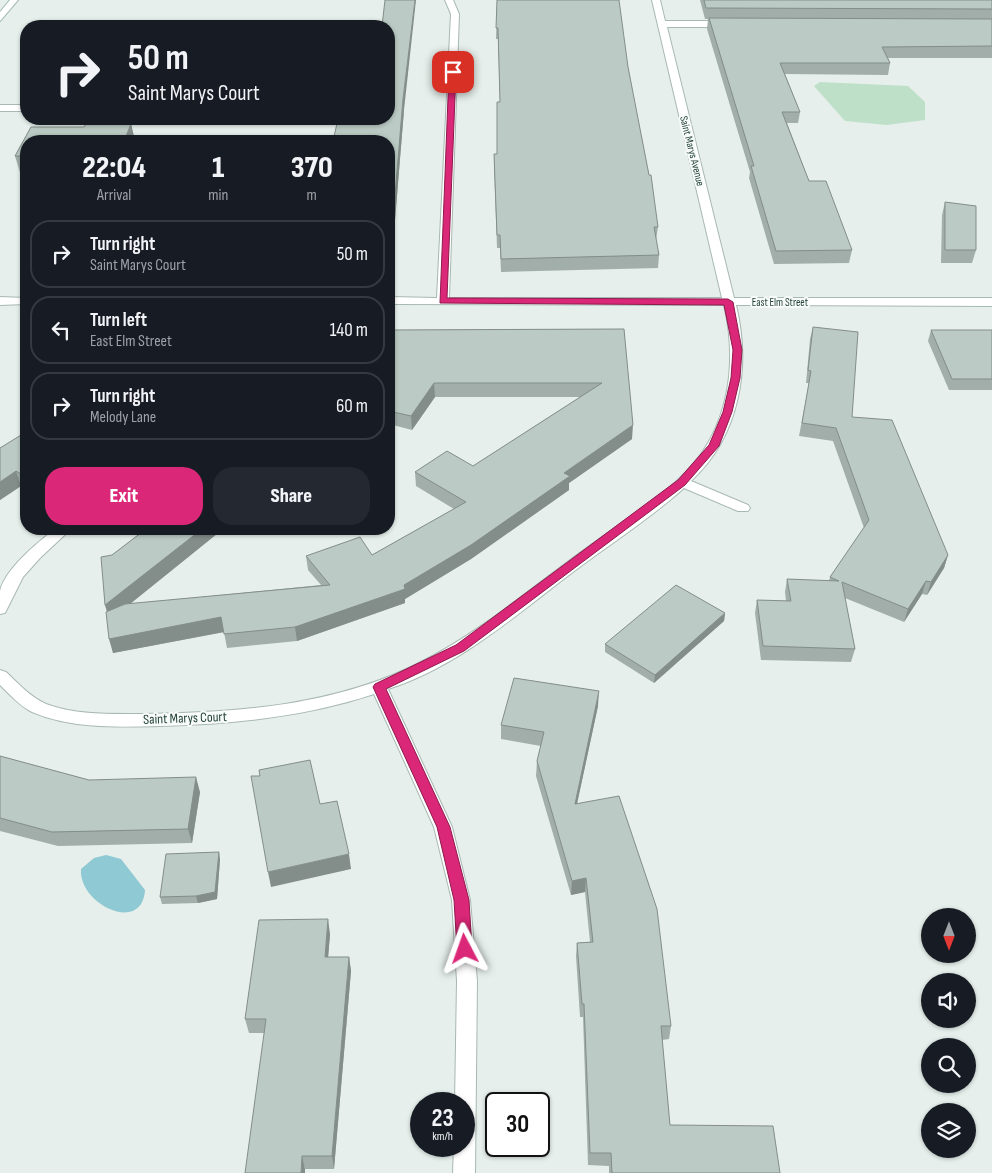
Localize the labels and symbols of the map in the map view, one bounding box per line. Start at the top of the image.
pin [432,51,474,93]
street label: Saint Marys Avenue [677,115,707,187]
street label: East Elm Street [752,296,809,309]
street label: Saint Marys Court [143,708,227,728]
north arrow [921,908,976,962]
position arrow [438,922,490,974]
speed limit sign: 30 [485,1092,550,1157]

